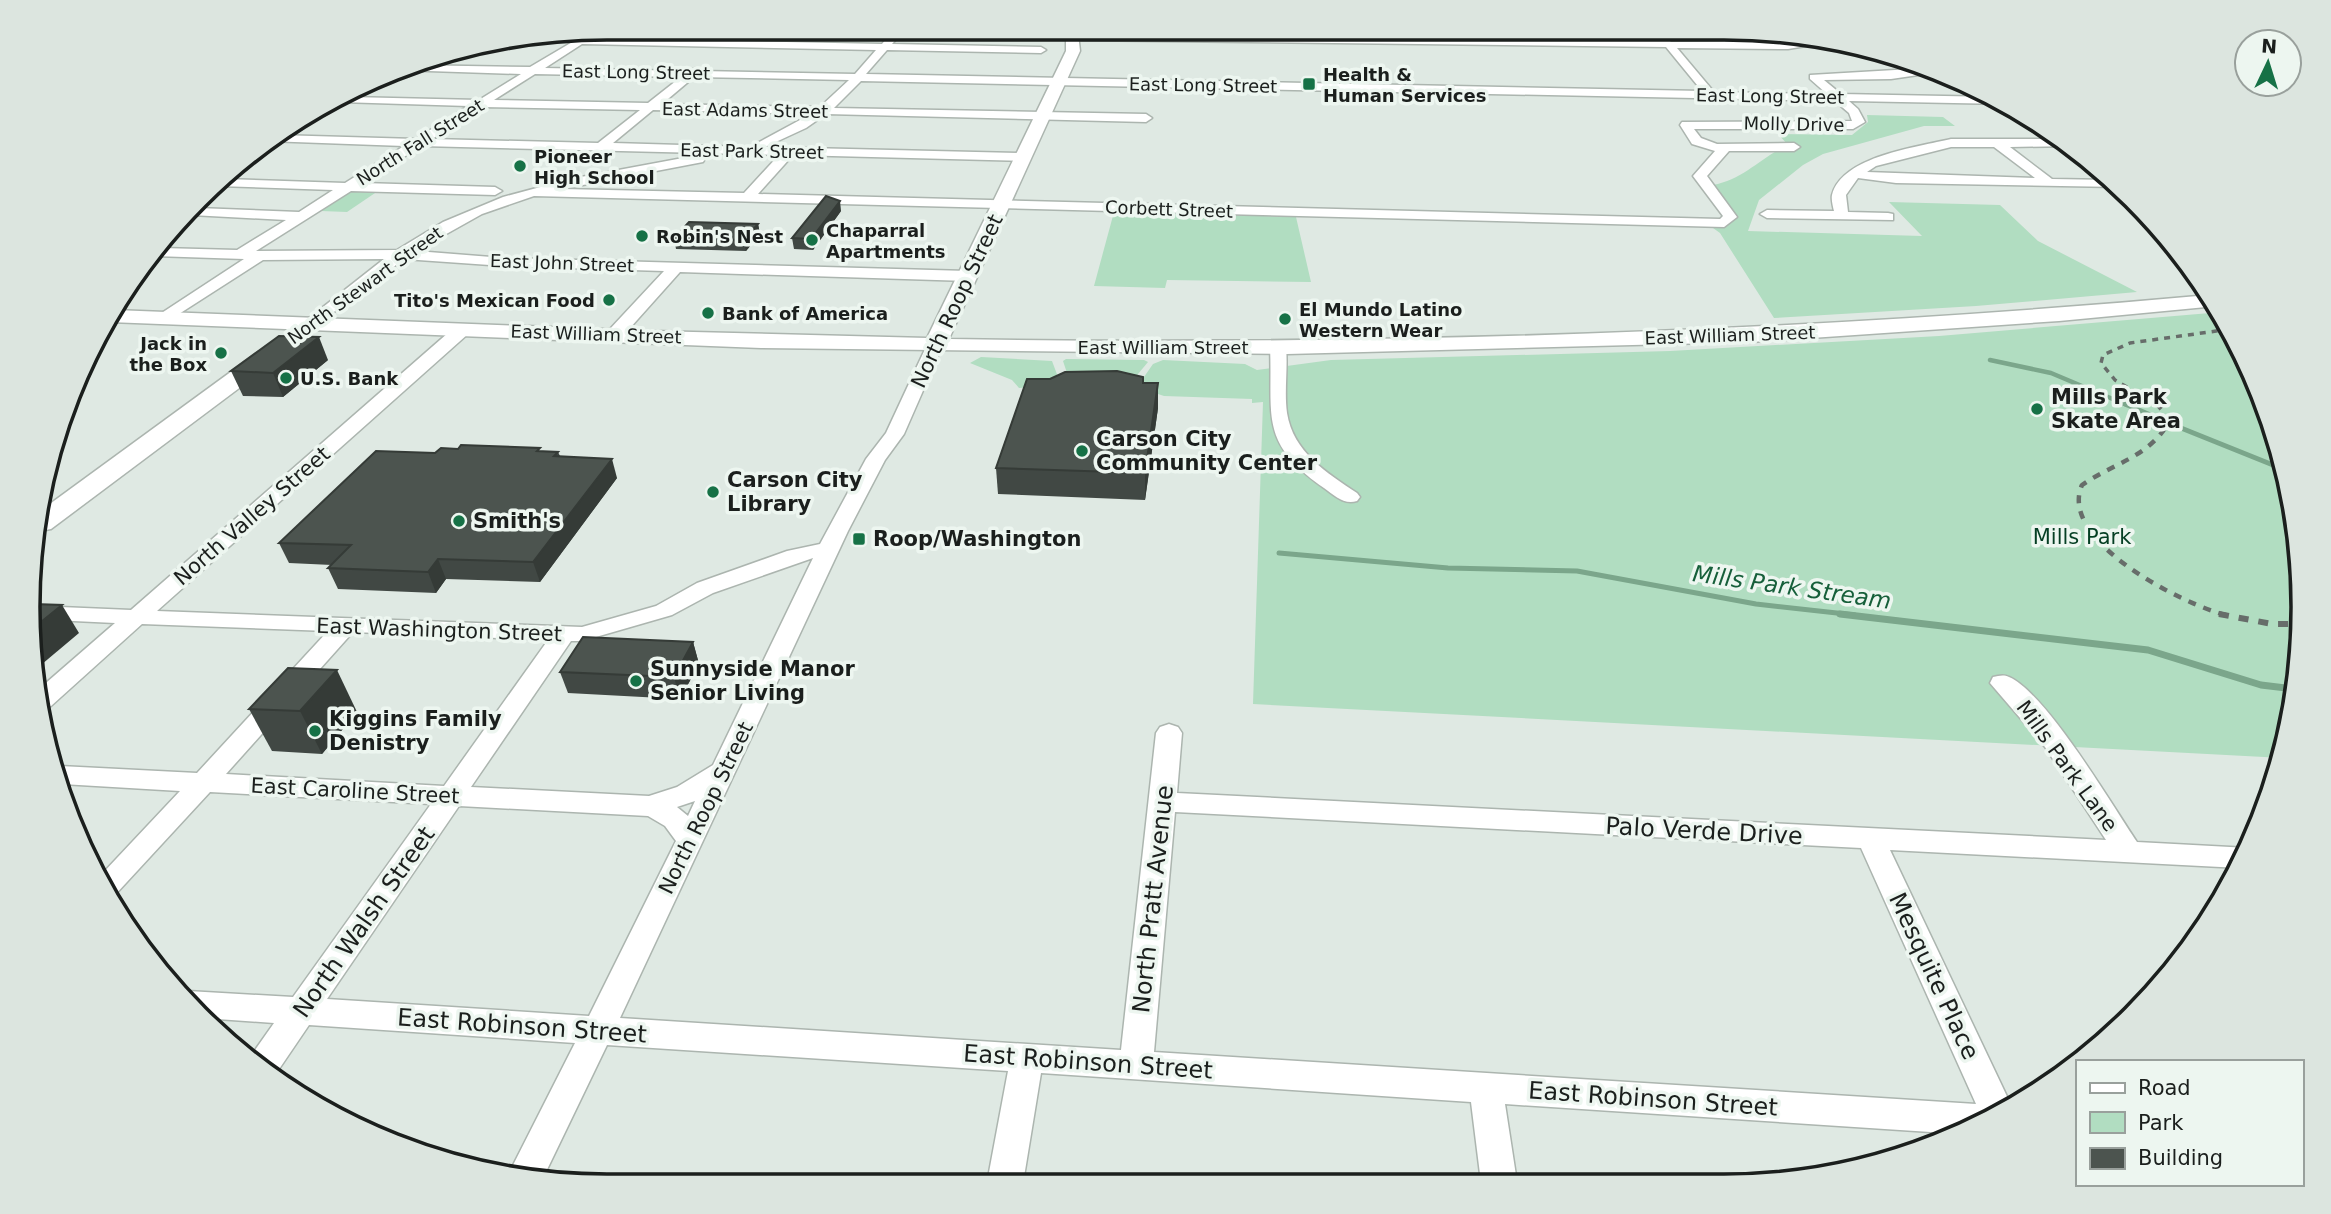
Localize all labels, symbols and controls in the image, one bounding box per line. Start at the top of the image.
north arrow [2233,28,2303,98]
text: N [2260,35,2278,58]
street label: East Long Street [562,60,710,84]
place label: Health & Human Services [1323,64,1486,106]
street label: East Long Street [1129,73,1277,97]
marker: Health & Human Services [1301,76,1317,92]
street label: East Long Street [1696,84,1844,108]
street label: North Fall Street [352,94,488,190]
street label: East Adams Street [662,98,828,122]
street label: Molly Drive [1743,113,1845,135]
street label: East Park Street [680,139,824,163]
place label: Pioneer High School [534,146,655,188]
marker: Pioneer High School [512,158,528,174]
street label: Corbett Street [1105,196,1233,222]
street label: North Roop Street [906,210,1008,392]
place label: Chaparral Apartments [826,220,946,262]
street label: North Stewart Street [283,222,447,348]
place label: Robin's Nest [656,226,784,247]
marker: Robin's Nest [634,228,650,244]
marker: Chaparral Apartments [804,232,820,248]
street label: East John Street [490,250,634,276]
place label: Tito's Mexican Food [394,290,595,311]
marker: Tito's Mexican Food [601,292,617,308]
place label: El Mundo Latino Western Wear [1299,299,1462,341]
place label: Bank of America [722,303,888,324]
marker: Bank of America [700,305,716,321]
marker: El Mundo Latino Western Wear [1277,311,1293,327]
street label: East William Street [510,321,682,347]
street label: East William Street [1644,322,1816,348]
place label: Jack in the Box [129,333,207,375]
street label: East William Street [1078,337,1248,358]
marker: Jack in the Box [213,345,229,361]
place label: U.S. Bank [300,368,399,389]
marker: U.S. Bank [278,370,294,386]
place label: Mills Park Skate Area [2051,385,2181,433]
marker: Mills Park Skate Area [2029,401,2045,417]
place label: Carson City Community Center [1096,427,1318,475]
street label: North Valley Street [169,442,335,590]
marker: Carson City Community Center [1074,443,1090,459]
place label: Carson City Library [727,468,863,516]
marker: Carson City Library [705,484,721,500]
place label: Smith's [473,509,561,533]
marker: Smith's [451,513,467,529]
park label: Mills Park [2033,525,2132,549]
place label: Roop/Washington [873,527,1081,551]
marker: Roop/Washington [851,531,867,547]
water label: Mills Park Stream [1691,560,1893,614]
street label: East Washington Street [316,614,562,646]
place label: Sunnyside Manor Senior Living [650,657,855,705]
marker: Sunnyside Manor Senior Living [628,673,644,689]
street label: Mills Park Lane [2011,696,2123,836]
place label: Kiggins Family Denistry [329,707,502,755]
street label: North Roop Street [654,718,758,898]
marker: Kiggins Family Denistry [307,723,323,739]
street label: East Caroline Street [250,774,460,808]
street label: North Pratt Avenue [1127,784,1179,1014]
street label: Palo Verde Drive [1605,812,1803,850]
street label: North Walsh Street [288,821,440,1023]
street label: Mesquite Place [1883,888,1985,1064]
street label: East Robinson Street [396,1003,648,1049]
street label: East Robinson Street [962,1039,1214,1085]
legend [2076,1060,2303,1186]
street label: East Robinson Street [1527,1076,1779,1122]
text: Road [2138,1076,2191,1100]
text: Park [2138,1111,2184,1135]
text: Building [2138,1146,2223,1170]

